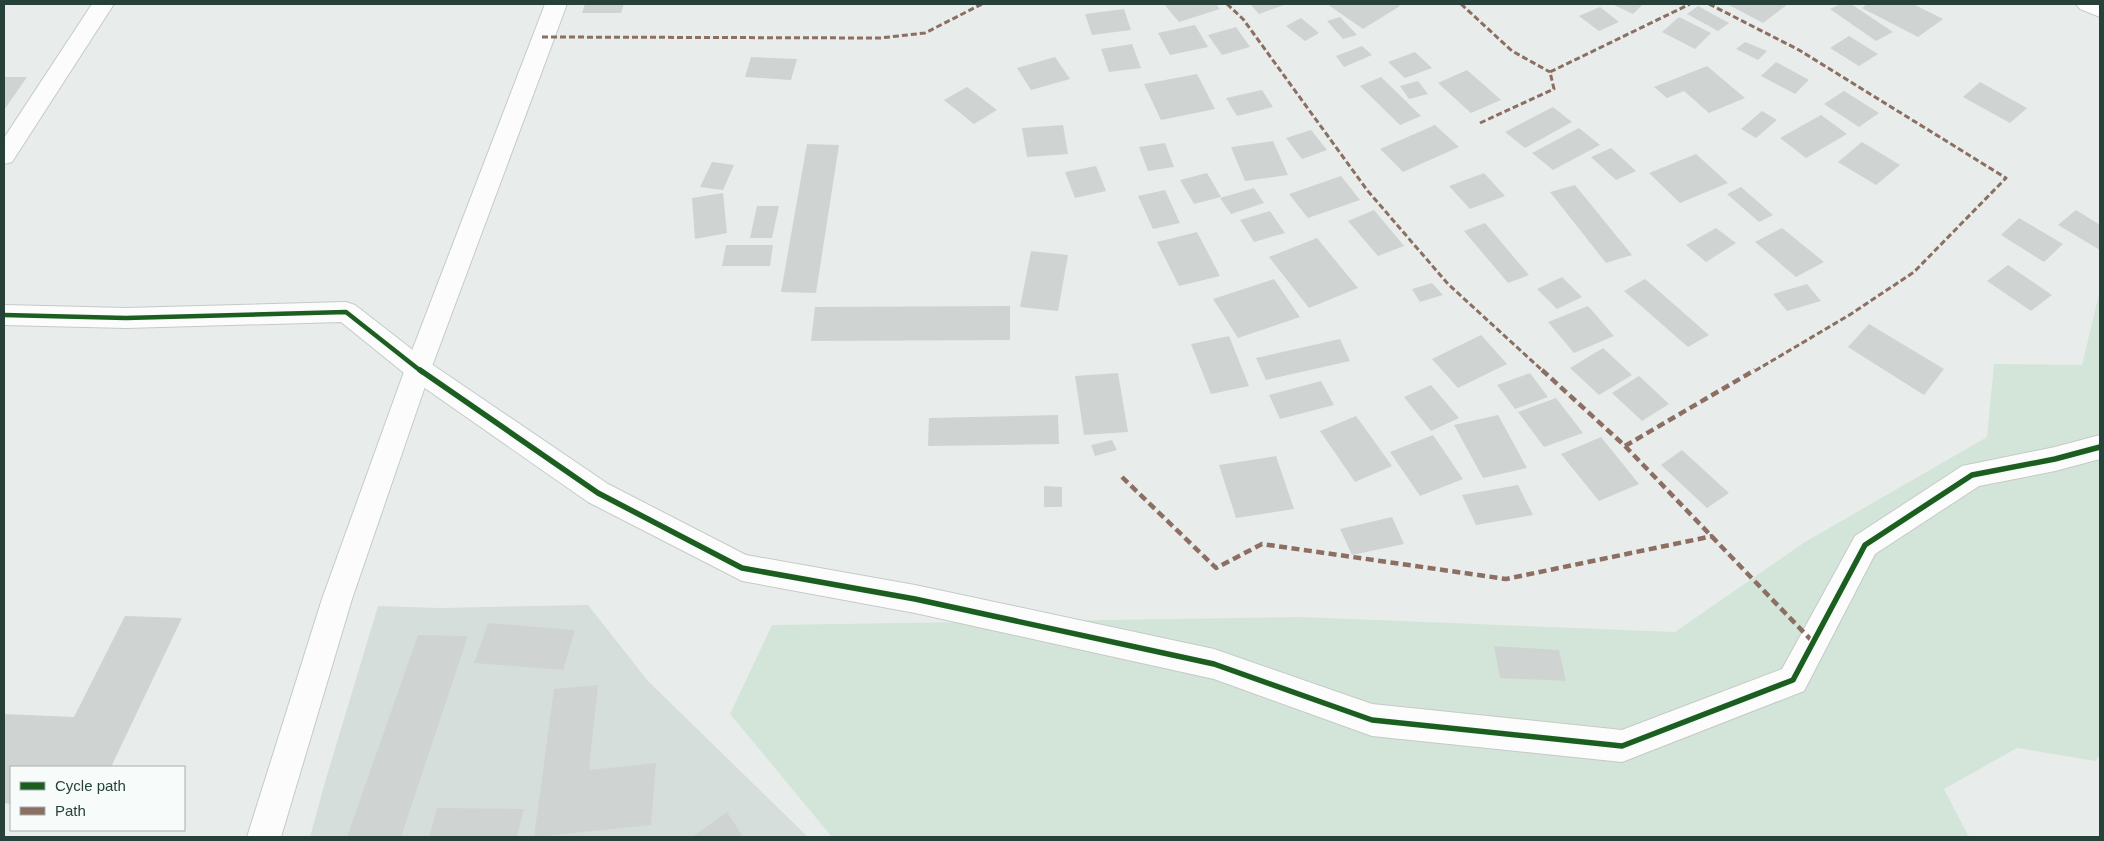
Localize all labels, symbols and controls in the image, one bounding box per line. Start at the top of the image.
legend [10,766,185,831]
text: Cycle path [55,777,126,794]
text: Path [55,802,86,819]

